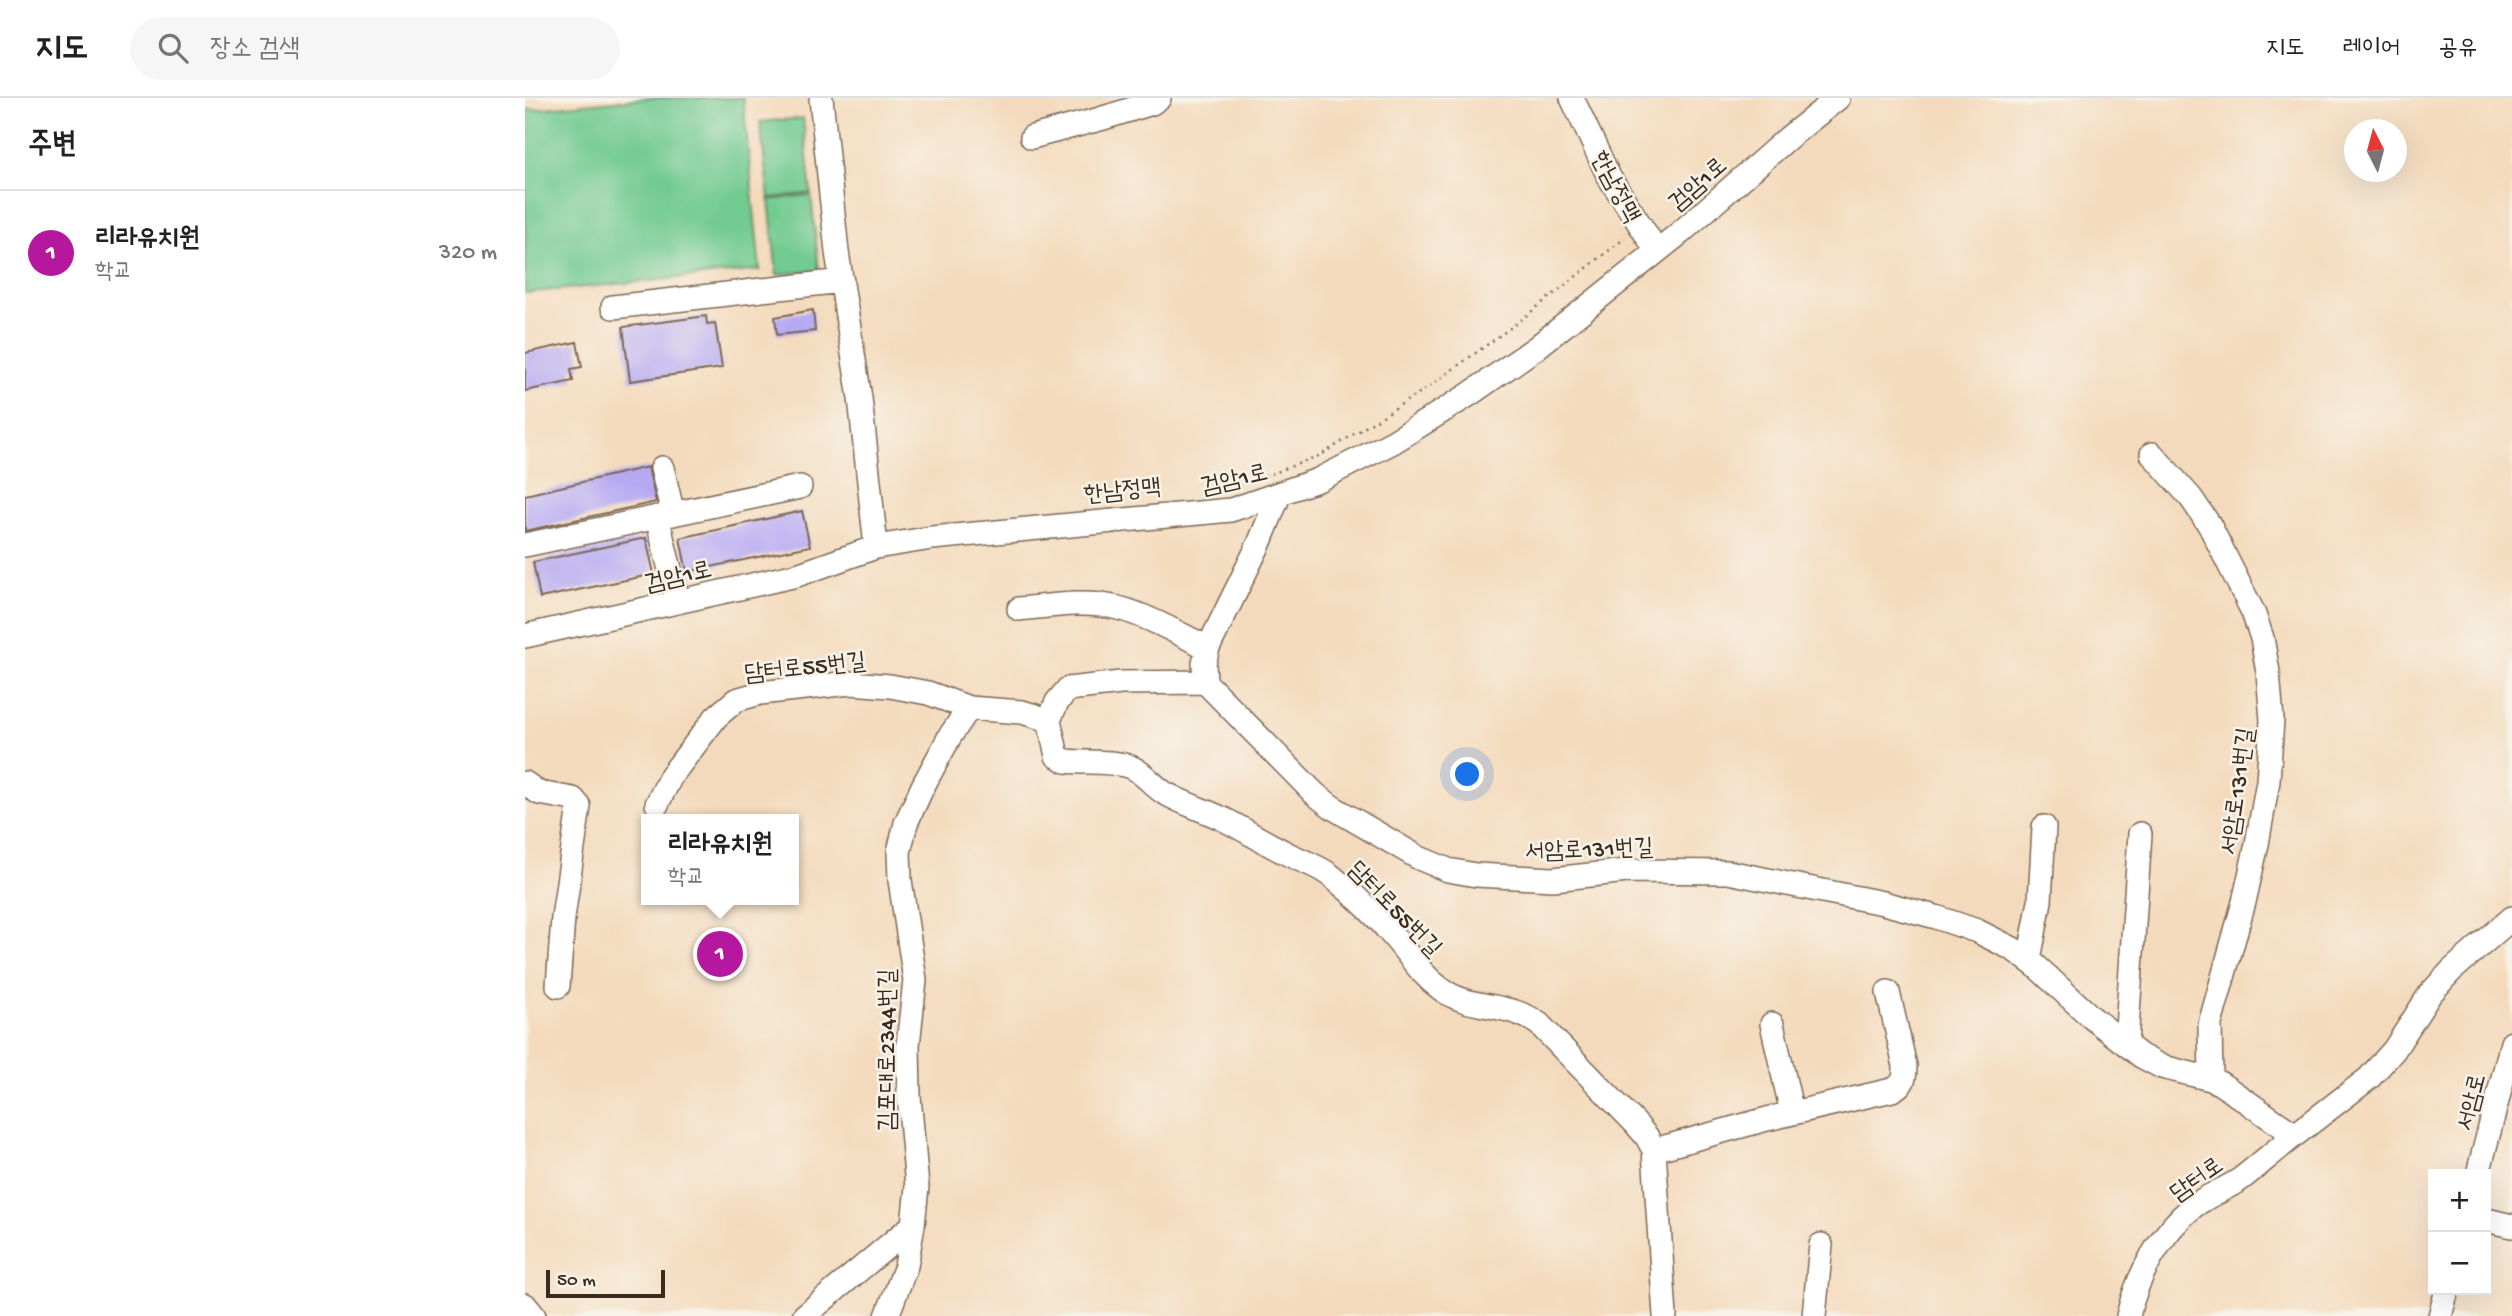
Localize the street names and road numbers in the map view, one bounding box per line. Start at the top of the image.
street label: 한남정맥 [1583,147,1645,229]
street label: 검암1로 [1664,153,1734,219]
street label: 검암1로 [1199,460,1271,503]
street label: 한남정맥 [1082,474,1162,511]
street label: 검암1로 [643,557,715,600]
street label: 담터로55번길 [743,649,867,690]
street label: 서암로131번길 [2216,726,2263,857]
street label: 서암로131번길 [1524,835,1654,868]
street label: 담터로55번길 [1341,857,1446,964]
street label: 김포대로2344번길 [875,969,904,1131]
street label: 서암로 [2452,1071,2494,1134]
street label: 담터로 [2166,1152,2230,1209]

